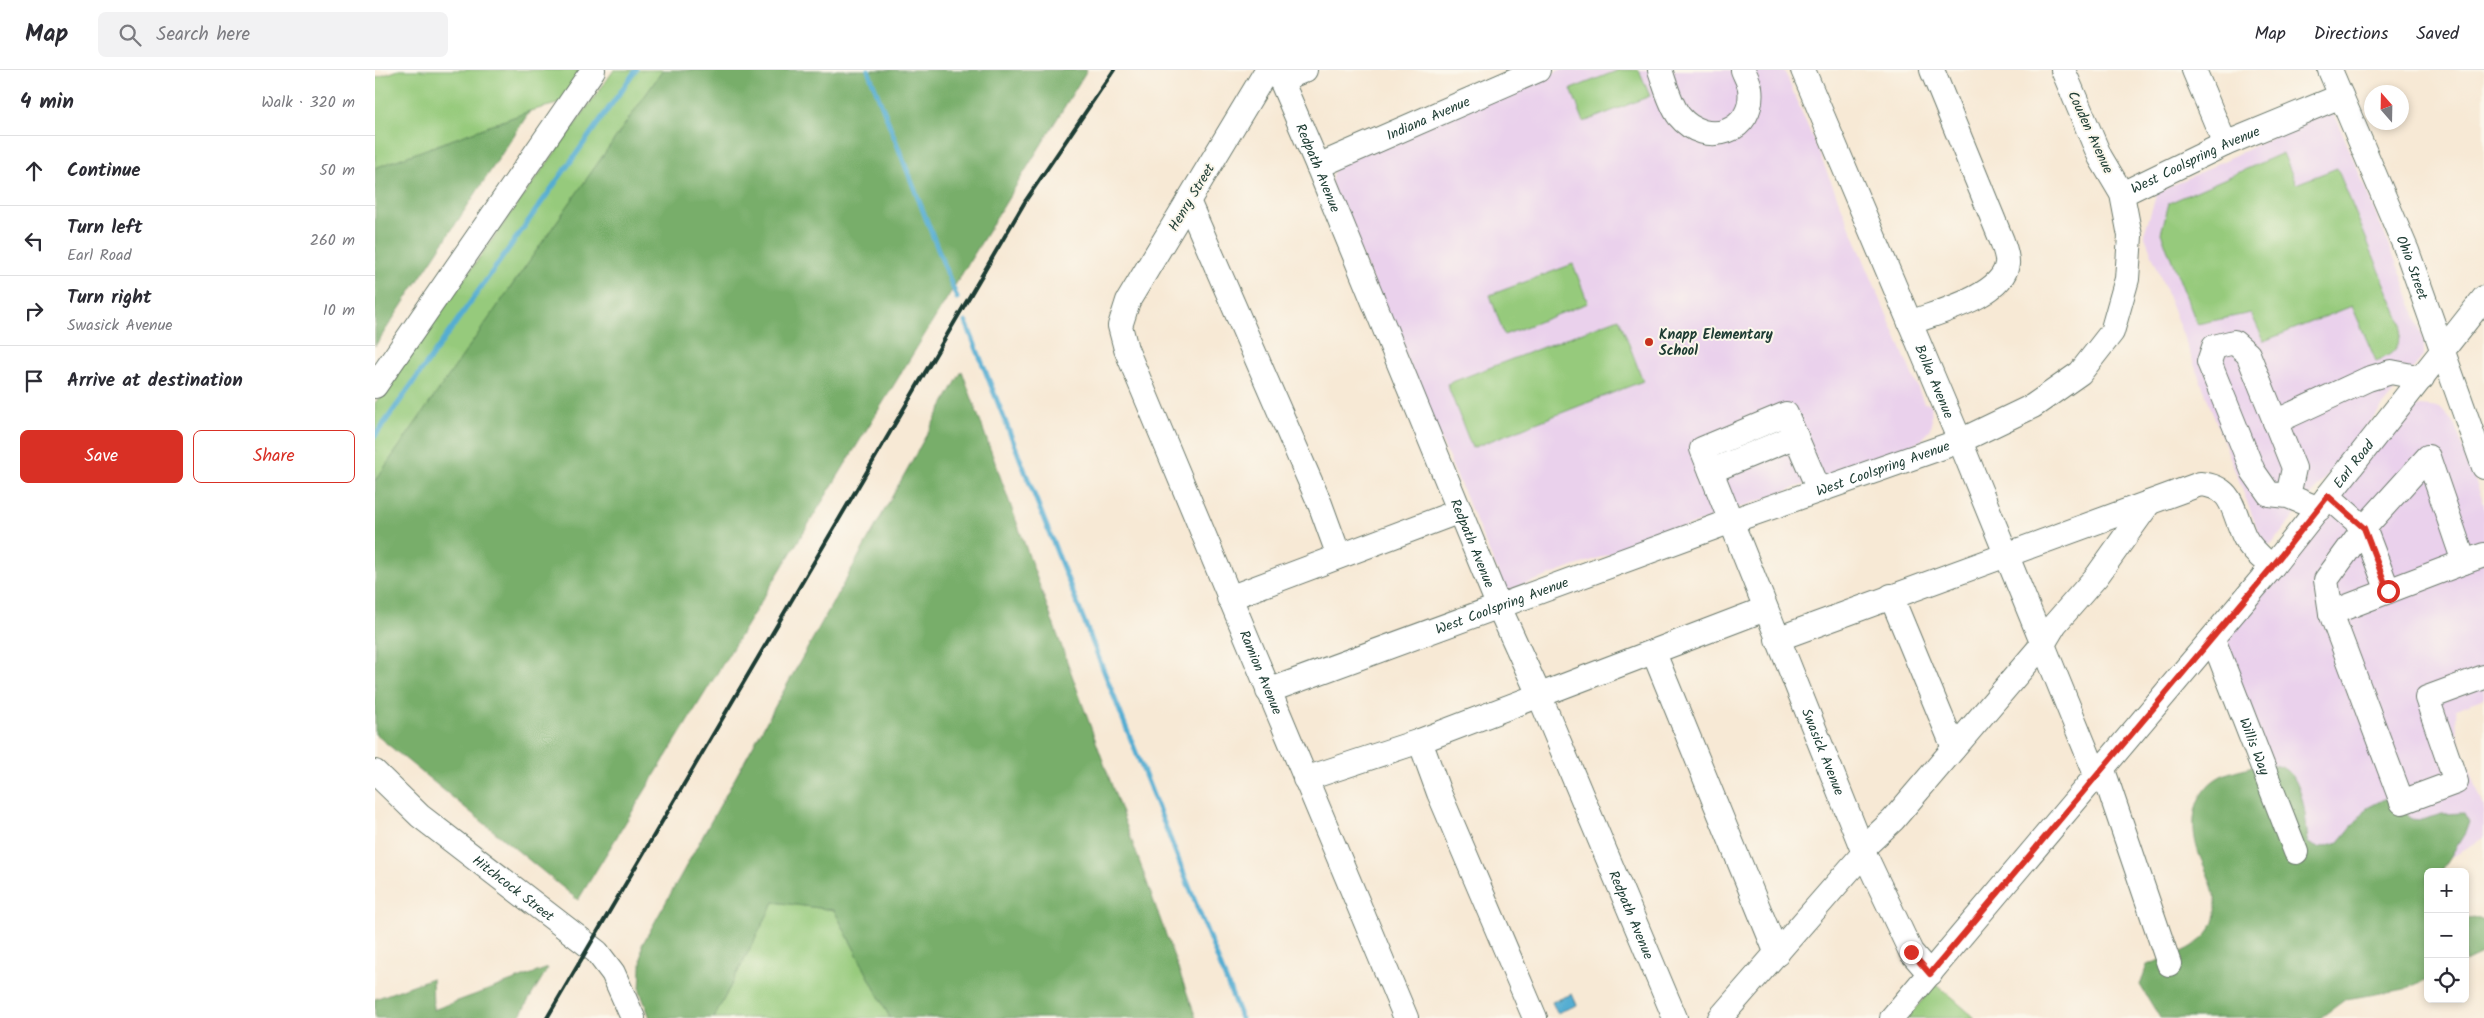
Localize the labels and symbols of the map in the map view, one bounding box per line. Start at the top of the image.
north arrow [2364,85,2409,130]
street label: Couden Avenue [2061,87,2119,178]
street label: Indiana Avenue [1383,91,1475,147]
street label: Redpath Avenue [1289,120,1346,217]
street label: West Coolspring Avenue [2127,120,2264,200]
street label: Henry Street [1163,159,1221,236]
street label: Ohio Street [2390,232,2434,303]
place label: Knapp Elementary School [1659,324,1774,362]
marker: Knapp Elementary School [1643,336,1655,348]
street label: Bolka Avenue [1908,341,1960,423]
street label: West Coolspring Avenue [1813,435,1954,503]
street label: Earl Road [2328,435,2381,494]
street label: Redpath Avenue [1444,496,1500,592]
street label: West Coolspring Avenue [1432,571,1573,641]
route start [2377,580,2400,603]
street label: Ramion Avenue [1233,627,1288,719]
street label: Swasick Avenue [1795,705,1850,800]
street label: Willis Way [2233,714,2275,779]
street label: Hitchcock Street [467,850,559,928]
street label: Redpath Avenue [1602,867,1659,964]
route end [1900,941,1923,964]

